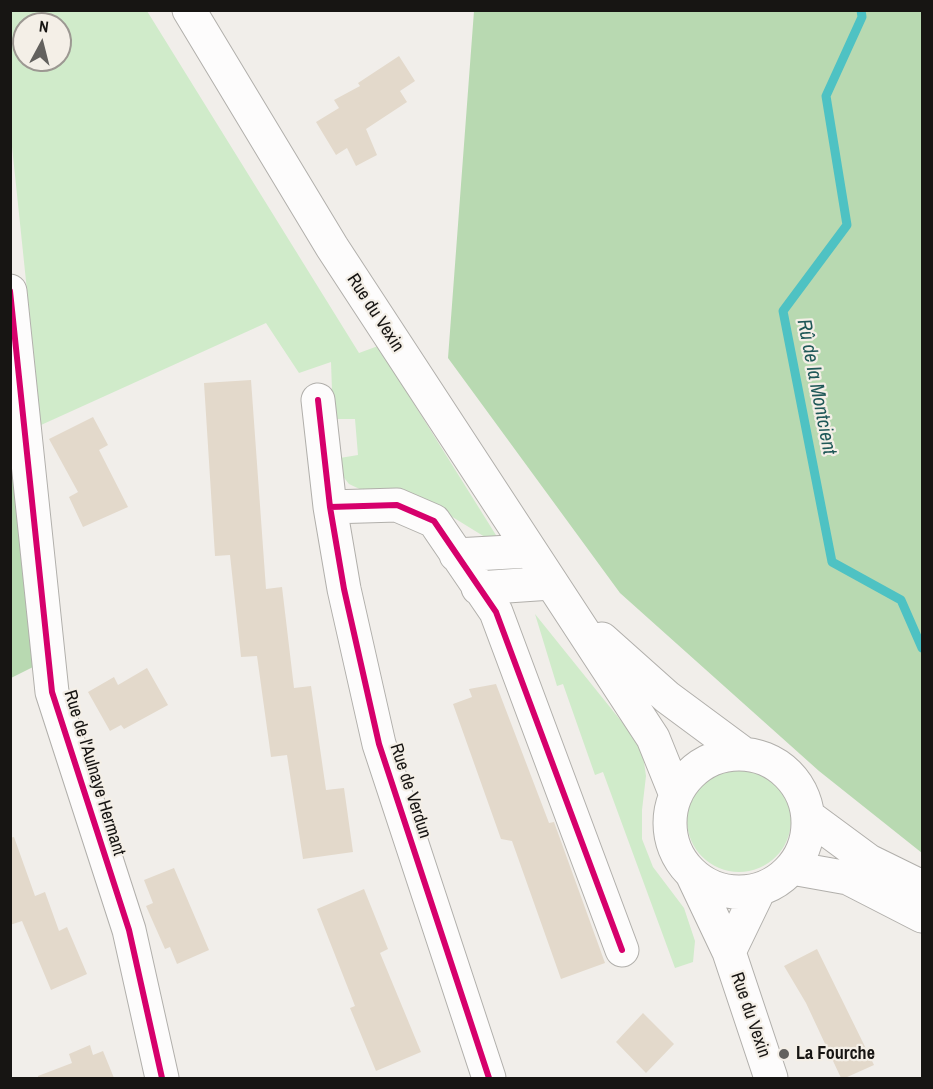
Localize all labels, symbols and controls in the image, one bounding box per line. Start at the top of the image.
north arrow [12,12,72,72]
text: N [38,15,50,38]
street label: Rue du Vexin [342,270,408,356]
water label: Rû de la Montcient [791,317,841,457]
street label: Rue de l'Aulnaye Hermant [59,688,129,858]
street label: Rue de Verdun [385,741,435,841]
street label: Rue du Vexin [725,970,775,1060]
place label: La Fourche [796,1043,875,1065]
marker: La Fourche [777,1047,791,1061]

